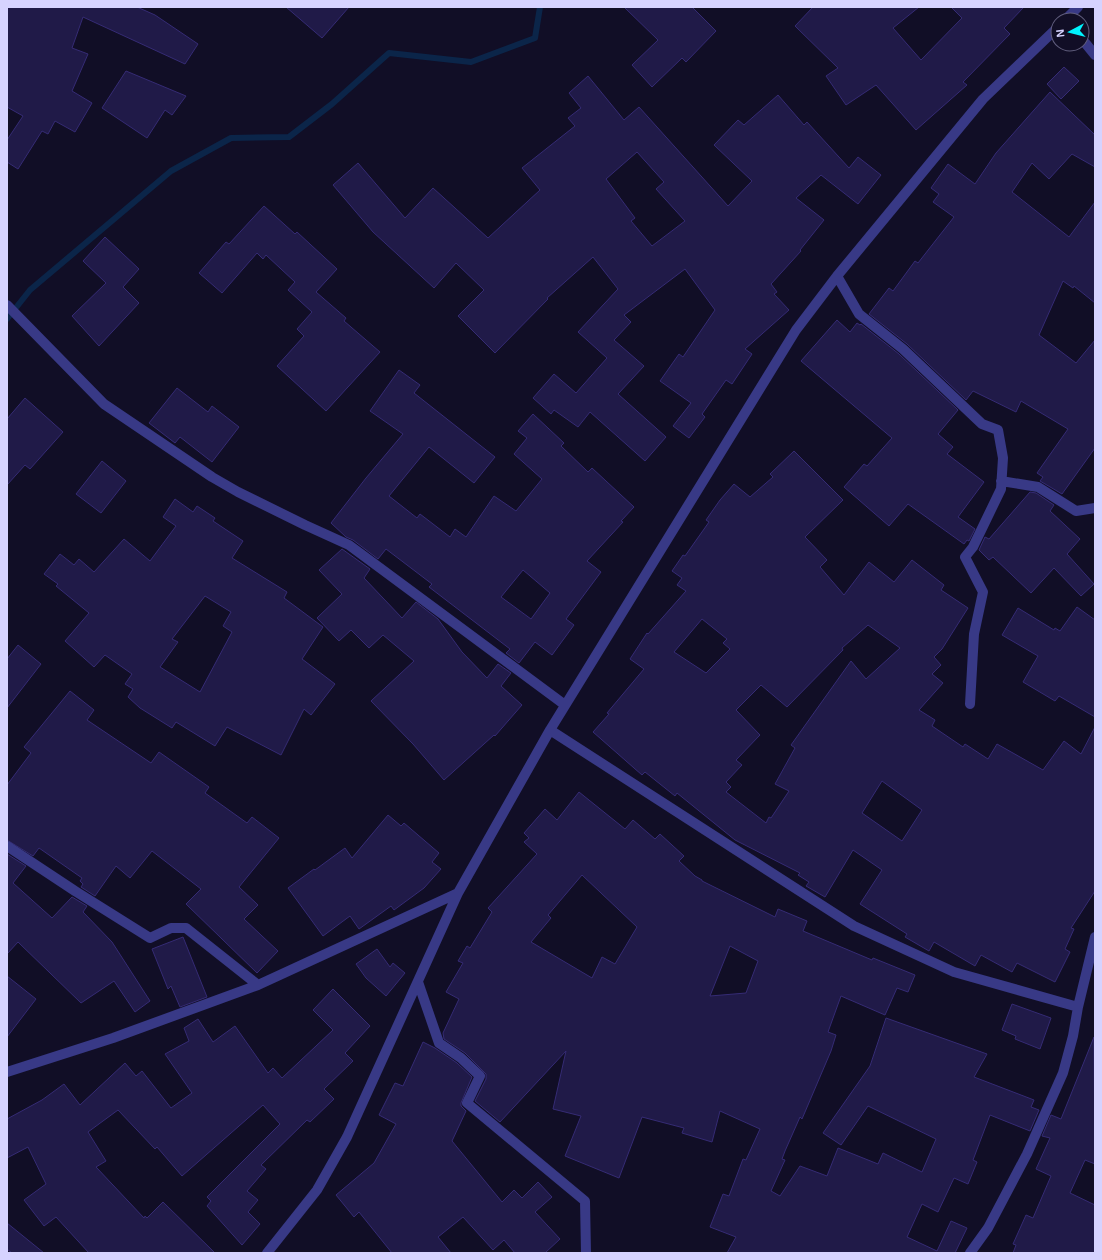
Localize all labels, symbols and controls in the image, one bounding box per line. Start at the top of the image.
north arrow [1050,12,1090,52]
text: N [1054,28,1067,38]

